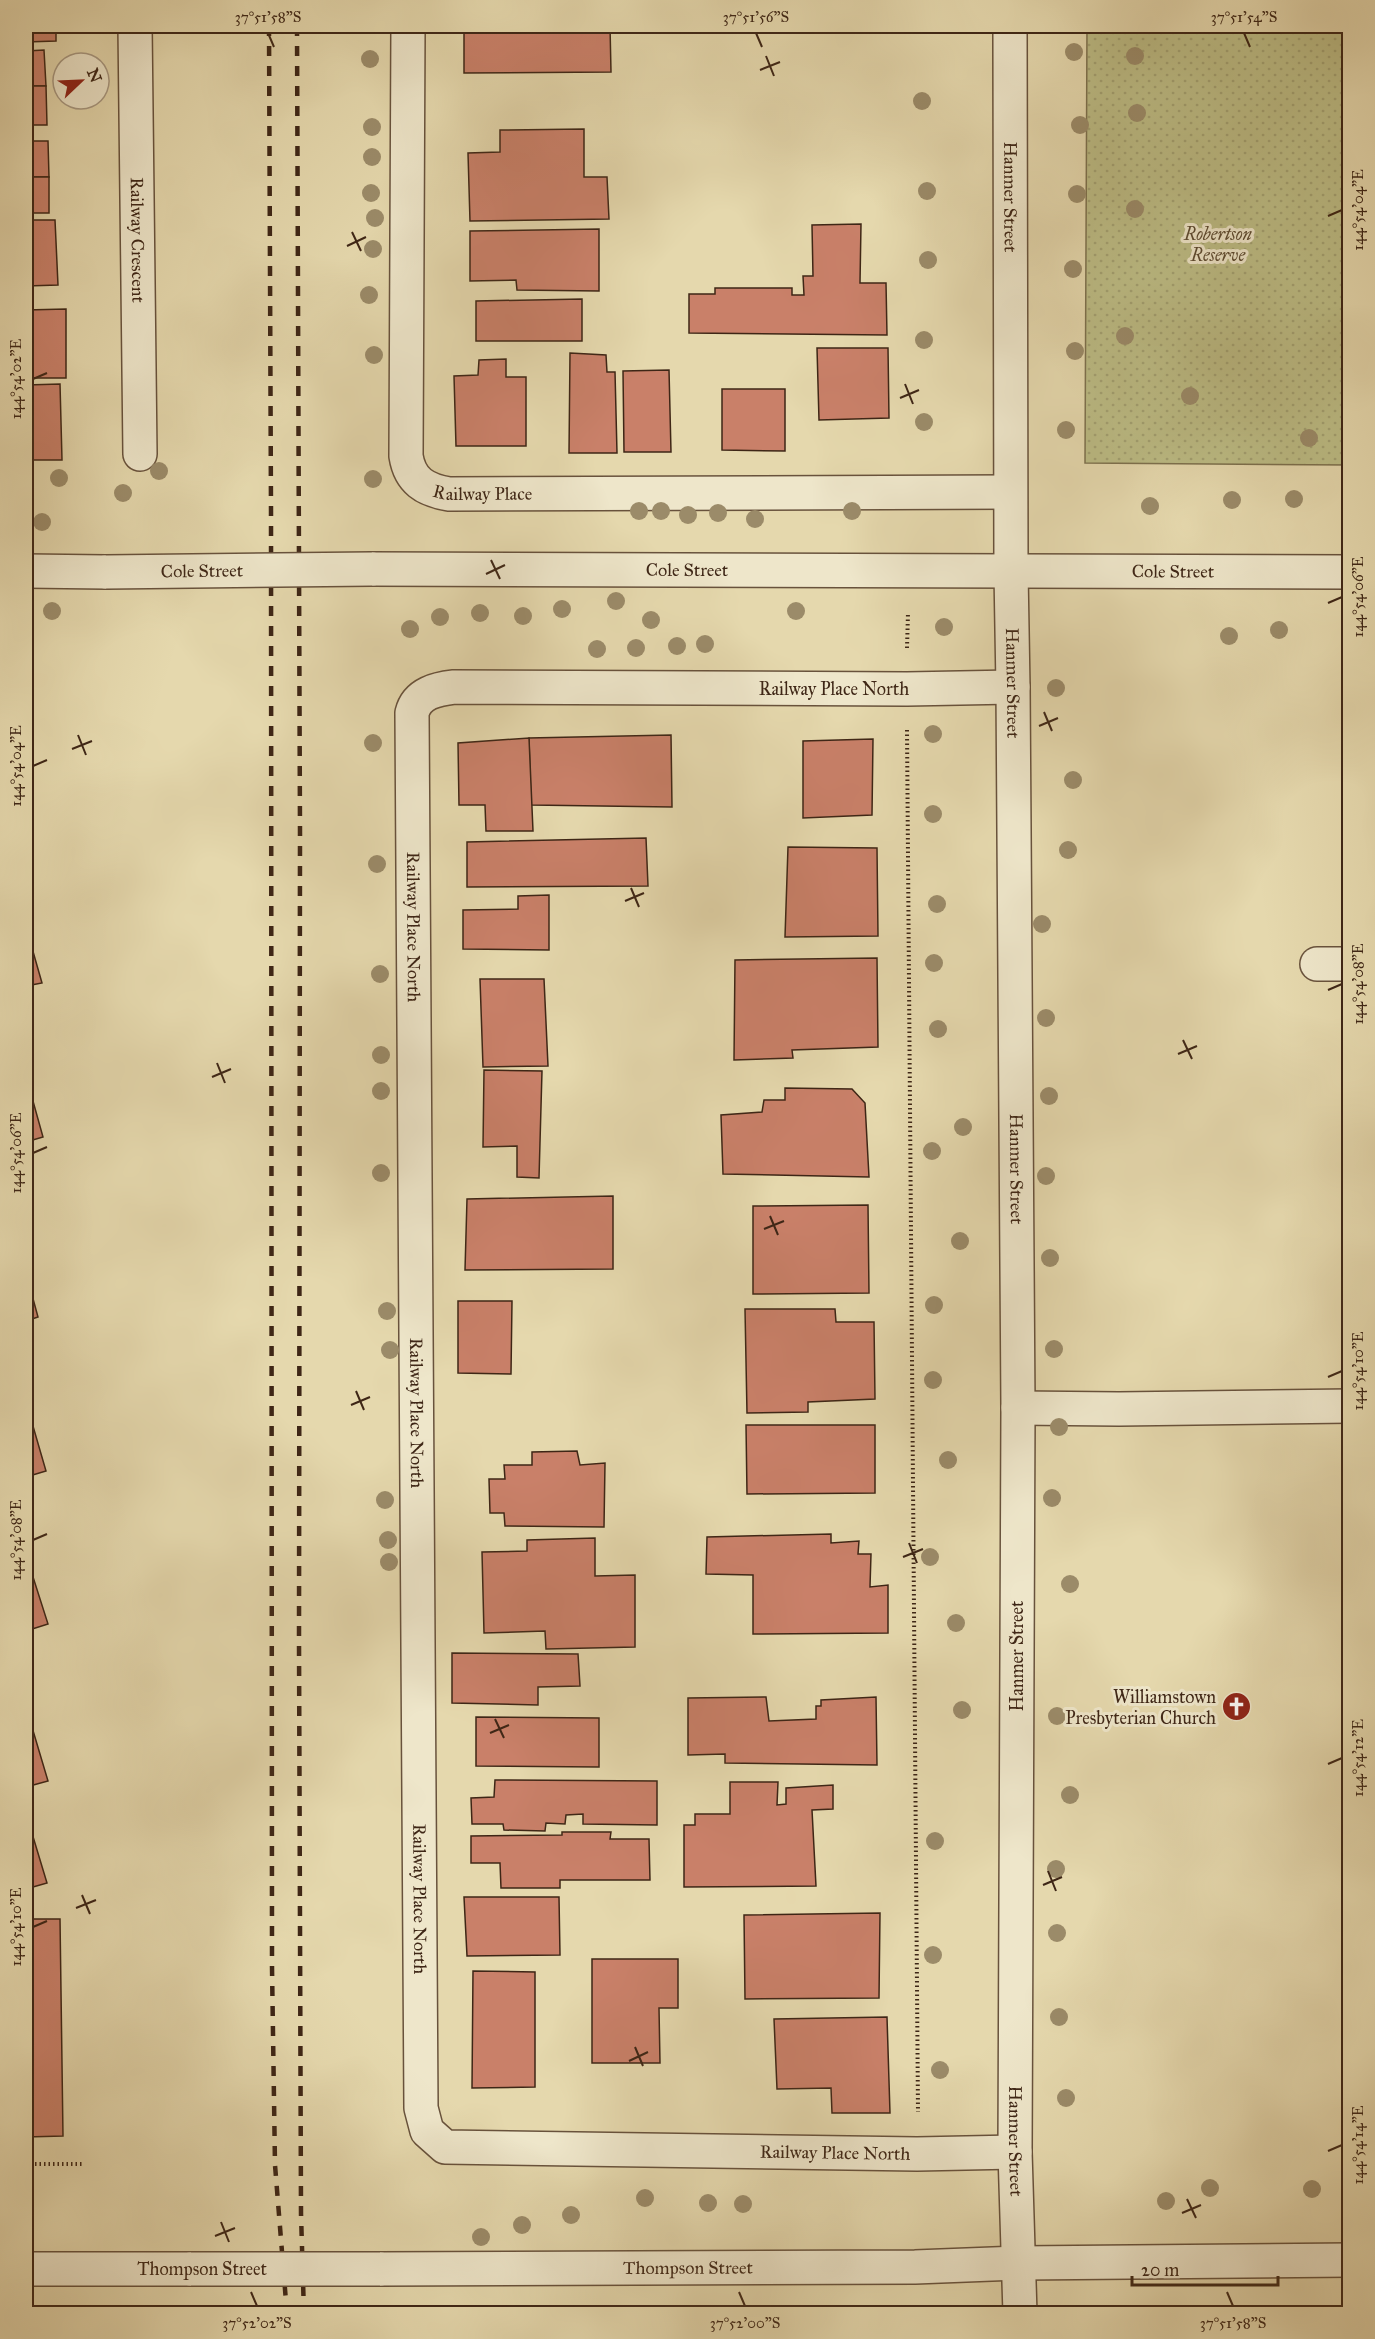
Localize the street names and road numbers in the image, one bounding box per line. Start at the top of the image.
street label: Hanmer Street [999,142,1021,253]
street label: Railway Crescent [126,177,149,303]
street label: Railway Place [431,480,532,505]
street label: Cole Street [161,559,244,582]
street label: Cole Street [646,559,729,581]
street label: Cole Street [1132,560,1215,583]
street label: Hanmer Street [1001,627,1024,739]
street label: Railway Place North [759,678,909,700]
street label: Railway Place North [402,852,425,1002]
street label: Hanmer Street [1005,1113,1028,1225]
street label: Railway Place North [405,1338,428,1488]
street label: Hanmer Street [1006,1600,1028,1711]
street label: Railway Place North [408,1824,431,1974]
street label: Hanmer Street [1004,2085,1027,2197]
street label: Railway Place North [760,2141,910,2165]
street label: Thompson Street [623,2257,754,2279]
street label: Thompson Street [137,2258,267,2280]

